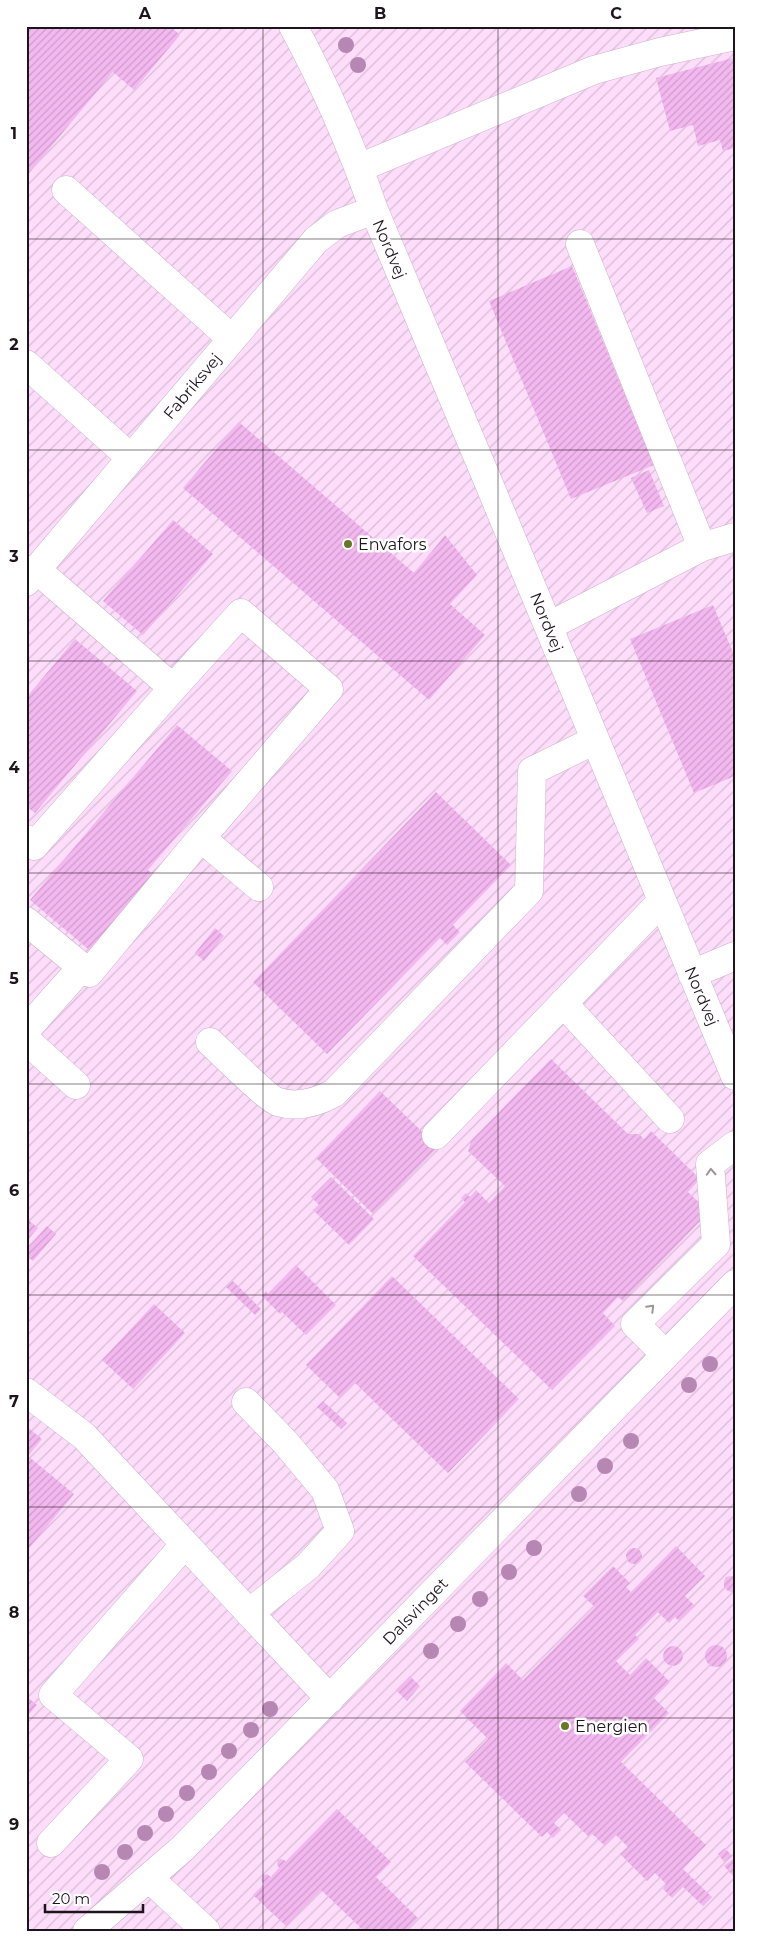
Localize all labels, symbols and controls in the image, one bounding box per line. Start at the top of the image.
text: A [138,4,152,23]
text: B [374,4,386,23]
text: C [610,4,622,23]
text: 1 [11,124,17,143]
street label: Nordvej [369,217,410,282]
text: 2 [9,335,19,354]
street label: Fabriksvej [159,350,225,423]
place label: Envafors [358,535,427,554]
marker: Envafors [342,538,354,550]
text: 3 [8,547,19,566]
street label: Nordvej [526,590,567,655]
text: 4 [8,758,20,777]
street label: Nordvej [681,964,722,1029]
text: 5 [9,969,19,988]
one-way arrow [706,1168,717,1176]
text: 6 [9,1181,19,1200]
one-way arrow [646,1304,655,1313]
text: 7 [9,1392,19,1411]
street label: Dalsvinget [379,1574,452,1649]
text: 8 [9,1603,19,1622]
place label: Energien [575,1717,648,1736]
marker: Energien [559,1720,571,1732]
text: 9 [9,1815,19,1834]
scale bar [45,1882,142,1914]
text: 20 m [52,1889,90,1908]

